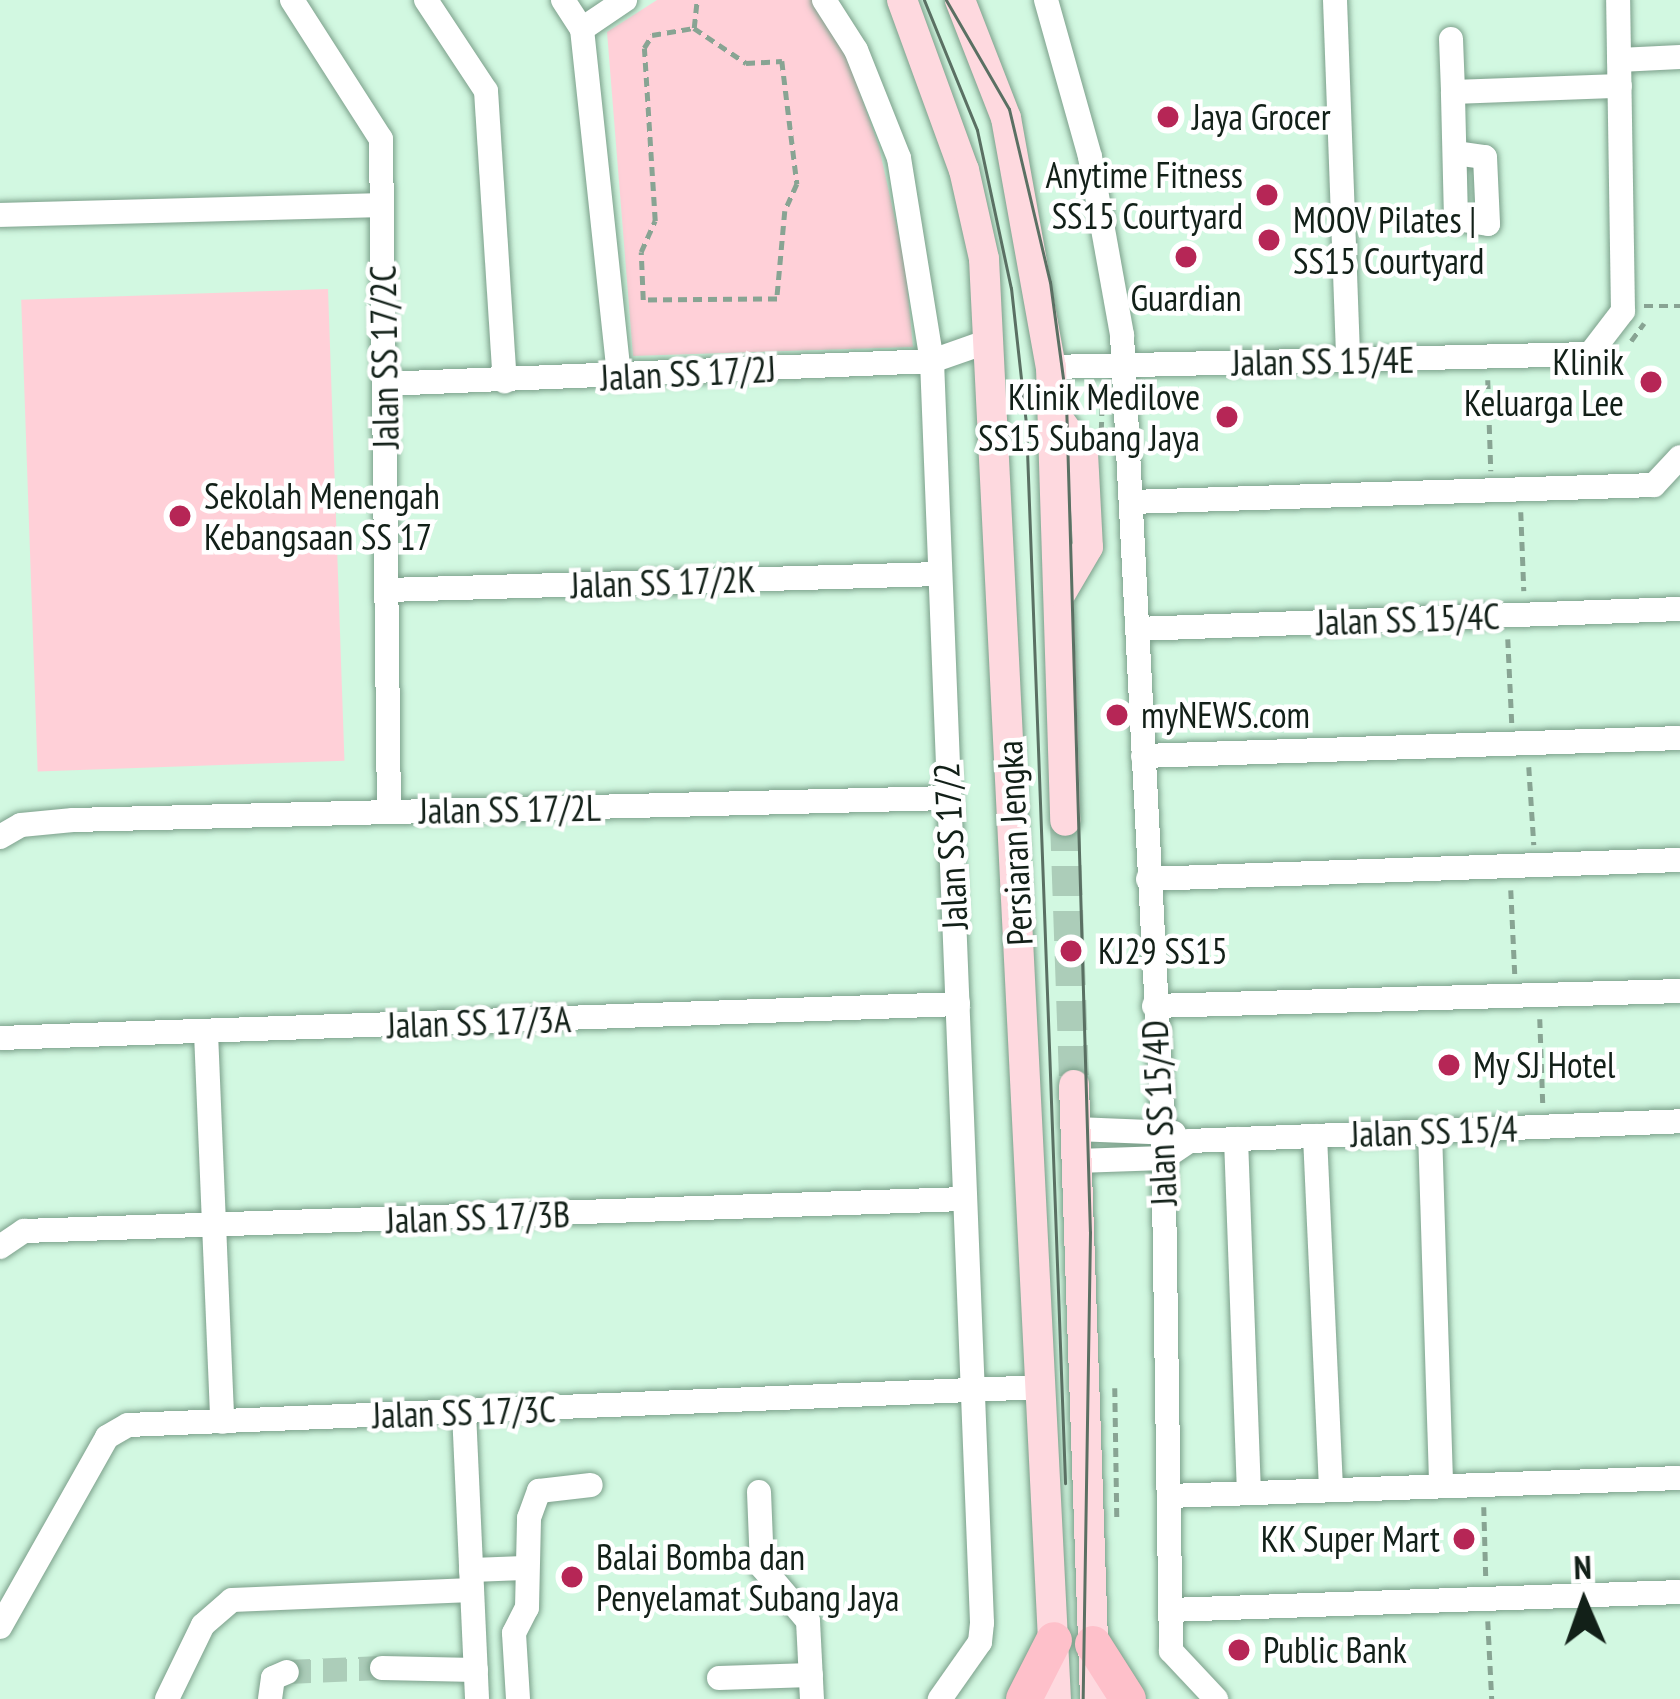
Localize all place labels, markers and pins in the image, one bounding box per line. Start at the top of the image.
place label: Jaya Grocer [1192,95,1331,139]
marker: Jaya Grocer [1155,104,1181,130]
place label: Anytime Fitness SS15 Courtyard [1045,152,1243,237]
marker: Anytime Fitness SS15 Courtyard [1254,182,1280,208]
place label: MOOV Pilates | SS15 Courtyard [1293,197,1484,282]
marker: MOOV Pilates | SS15 Courtyard [1256,227,1282,253]
marker: Guardian [1173,244,1199,270]
place label: Guardian [1130,276,1242,320]
place label: Klinik Keluarga Lee [1464,339,1624,424]
marker: Klinik Keluarga Lee [1635,366,1667,398]
place label: Klinik Medilove SS15 Subang Jaya [978,374,1200,459]
marker: Klinik Medilove SS15 Subang Jaya [1211,401,1243,433]
place label: Sekolah Menengah Kebangsaan SS 17 [204,473,440,558]
marker: Sekolah Menengah Kebangsaan SS 17 [167,503,193,529]
place label: myNEWS.com [1141,693,1310,737]
marker: myNEWS.com [1104,702,1130,728]
place label: KJ29 SS15 [1098,929,1228,973]
marker: KJ29 SS15 [1055,935,1087,967]
place label: My SJ Hotel [1473,1043,1617,1087]
marker: My SJ Hotel [1436,1052,1462,1078]
place label: KK Super Mart [1260,1517,1440,1561]
marker: KK Super Mart [1451,1526,1477,1552]
place label: Balai Bomba dan Penyelamat Subang Jaya [596,1534,899,1619]
marker: Balai Bomba dan Penyelamat Subang Jaya [559,1564,585,1590]
place label: Public Bank [1263,1628,1407,1672]
marker: Public Bank [1226,1637,1252,1663]

